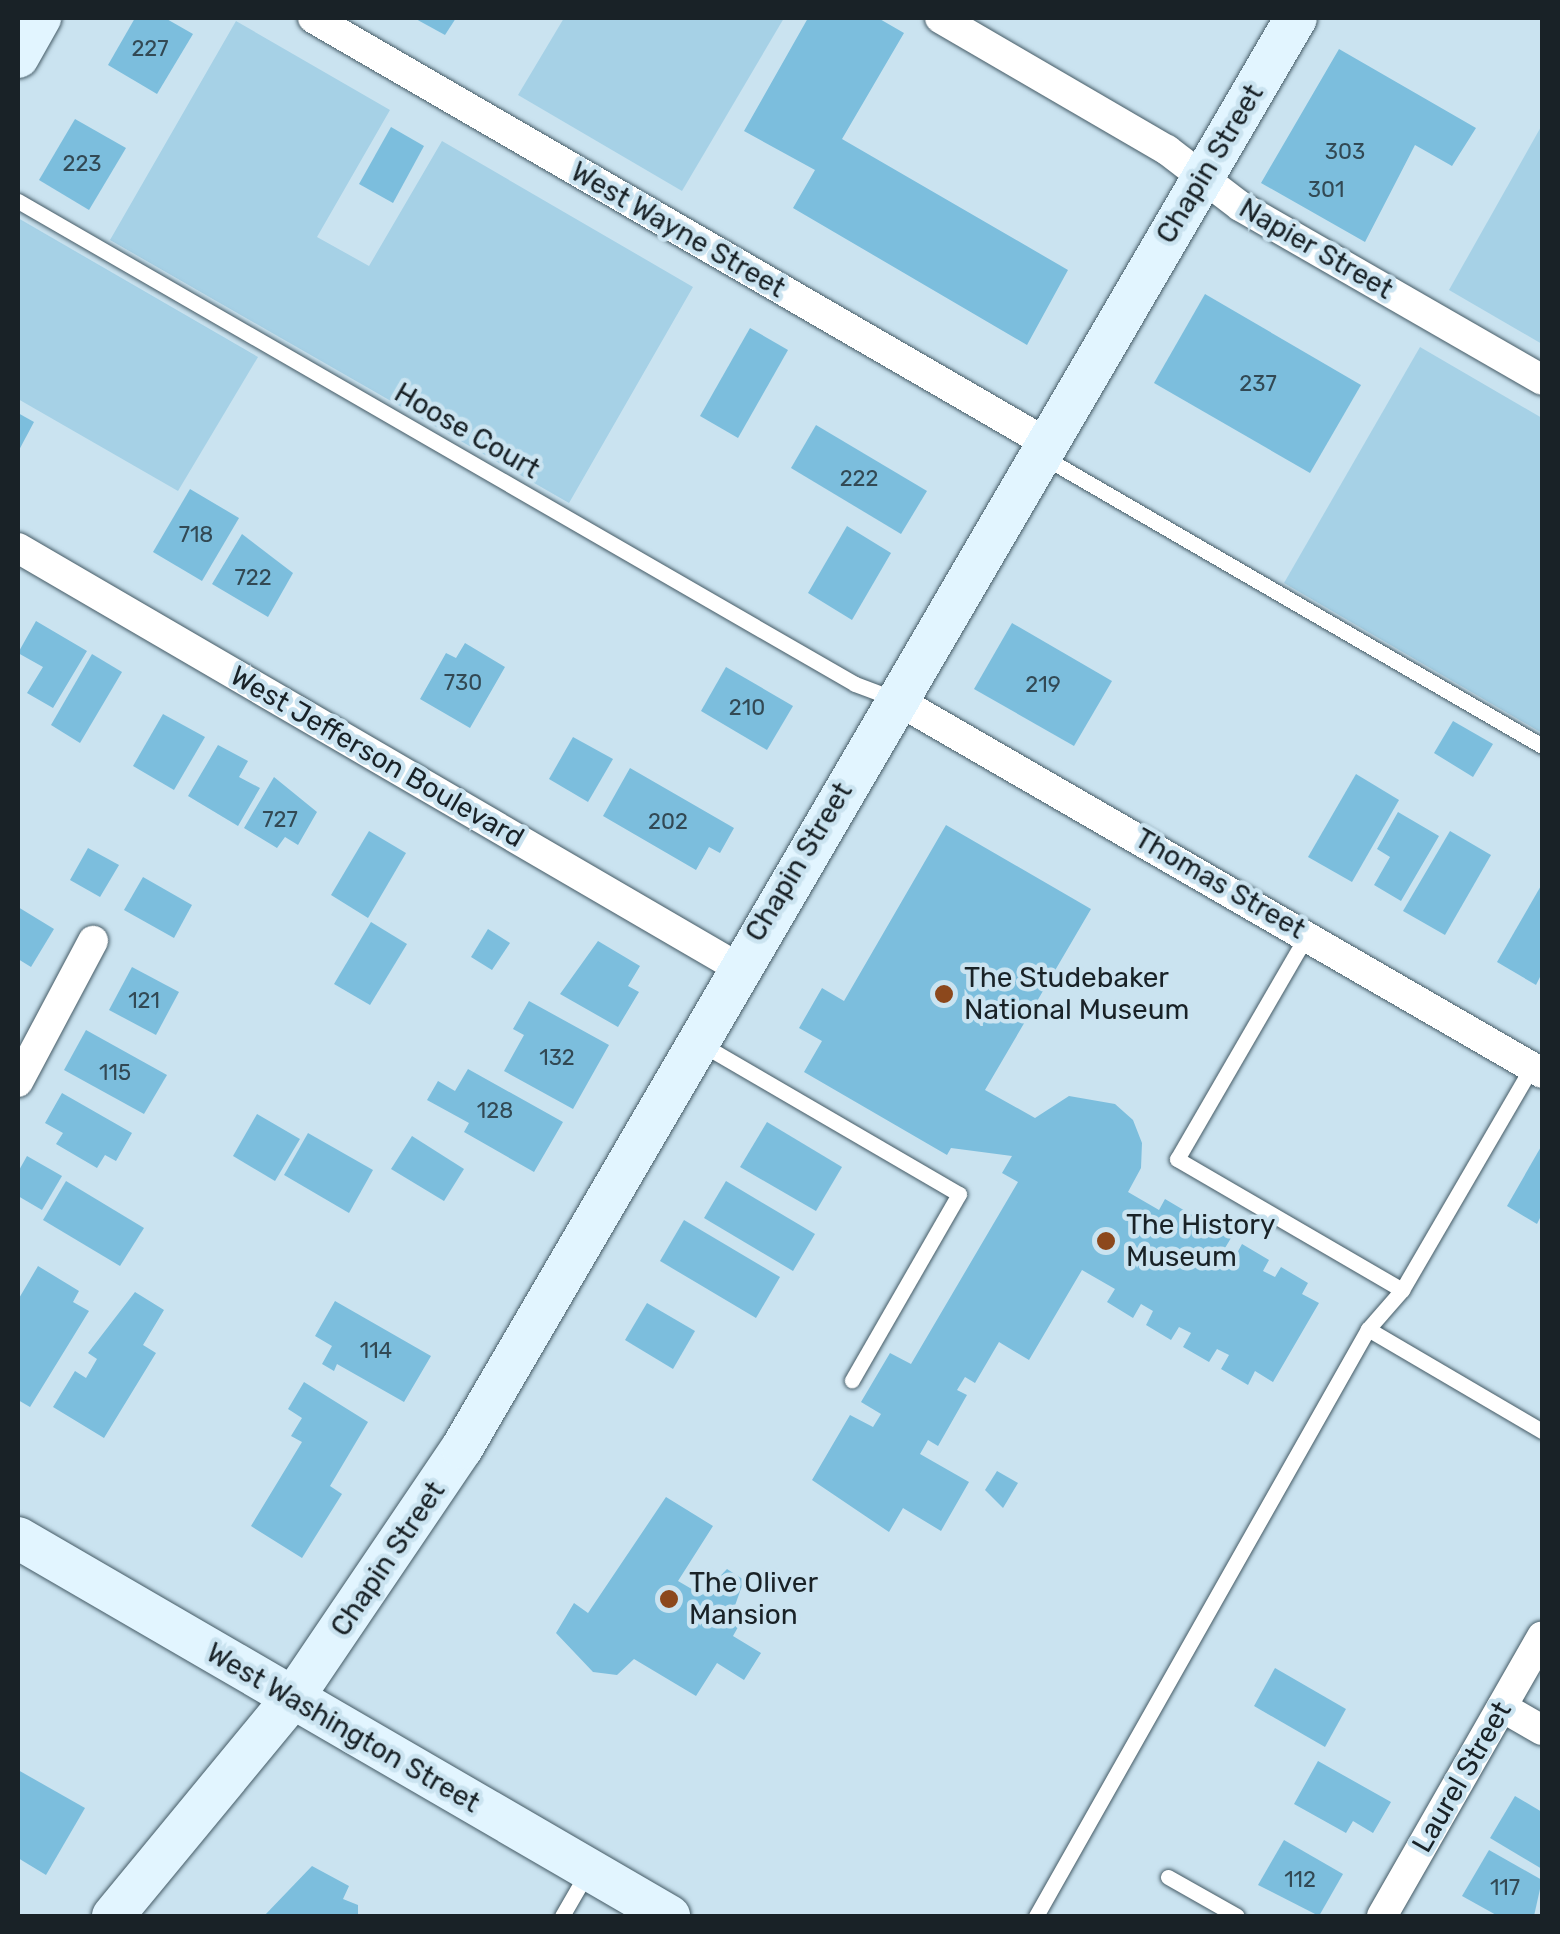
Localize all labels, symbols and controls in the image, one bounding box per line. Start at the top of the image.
house number: 227 [131,36,169,62]
street label: Chapin Street [1149,78,1271,250]
house number: 303 [1325,139,1365,165]
house number: 223 [62,151,102,177]
street label: West Wayne Street [565,155,791,305]
house number: 301 [1308,177,1344,203]
street label: Napier Street [1233,191,1399,307]
house number: 237 [1239,371,1277,397]
street label: Hoose Court [388,376,546,486]
house number: 222 [840,466,878,492]
house number: 718 [179,522,213,548]
house number: 722 [234,565,272,591]
street label: West Jefferson Boulevard [224,659,530,855]
house number: 730 [444,670,482,696]
house number: 219 [1025,672,1061,698]
house number: 210 [729,695,765,721]
street label: Chapin Street [738,776,860,948]
house number: 727 [262,807,298,833]
house number: 202 [648,809,688,835]
street label: Thomas Street [1129,822,1311,946]
place label: The Studebaker National Museum [964,961,1189,1027]
marker: The Studebaker National Museum [933,983,955,1005]
house number: 121 [128,988,160,1014]
house number: 132 [539,1045,575,1071]
house number: 115 [99,1060,131,1086]
house number: 128 [477,1098,513,1124]
place label: The History Museum [1126,1208,1275,1274]
marker: The History Museum [1095,1230,1117,1252]
house number: 114 [360,1338,392,1364]
street label: Chapin Street [324,1475,452,1643]
place label: The Oliver Mansion [689,1566,818,1632]
marker: The Oliver Mansion [658,1588,680,1610]
street label: West Washington Street [200,1636,486,1820]
street label: Laurel Street [1405,1696,1519,1858]
house number: 112 [1284,1867,1316,1893]
house number: 117 [1490,1875,1520,1901]

